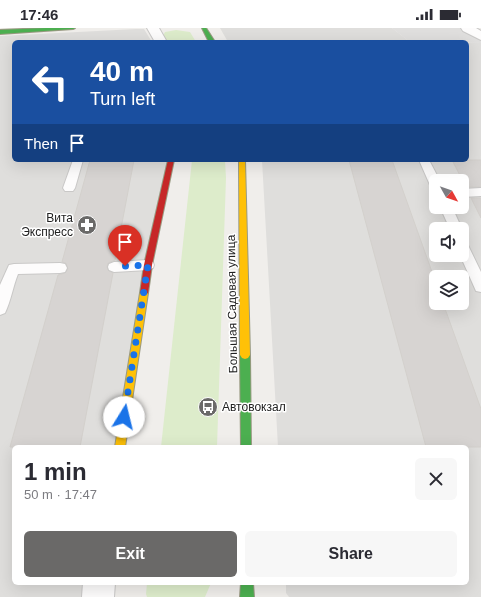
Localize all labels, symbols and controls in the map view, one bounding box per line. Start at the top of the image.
text: 17:46 [20,6,58,23]
icon: left [24,56,76,108]
text: 40 m [90,56,154,87]
text: Turn left [90,89,155,109]
icon: arrive [66,132,88,154]
text: Then [24,135,58,152]
north arrow [429,174,469,214]
map controls [429,174,469,310]
place label: Вита Экспресс [21,211,73,239]
pharmacy icon: Вита Экспресс [76,214,98,236]
button: sound [429,222,469,262]
pin [108,225,142,266]
icon: arrive [114,231,136,253]
street label: Большая Садовая улица [224,234,240,373]
button: layers [429,270,469,310]
position arrow [103,396,145,438]
bus stop icon: Автовокзал [197,396,219,418]
place label: Автовокзал [222,400,286,414]
text: 1 min [24,458,87,485]
button: close [415,458,457,500]
text: 50 m · 17:47 [24,487,97,502]
button: Exit [24,531,237,577]
button: Share [245,531,457,577]

